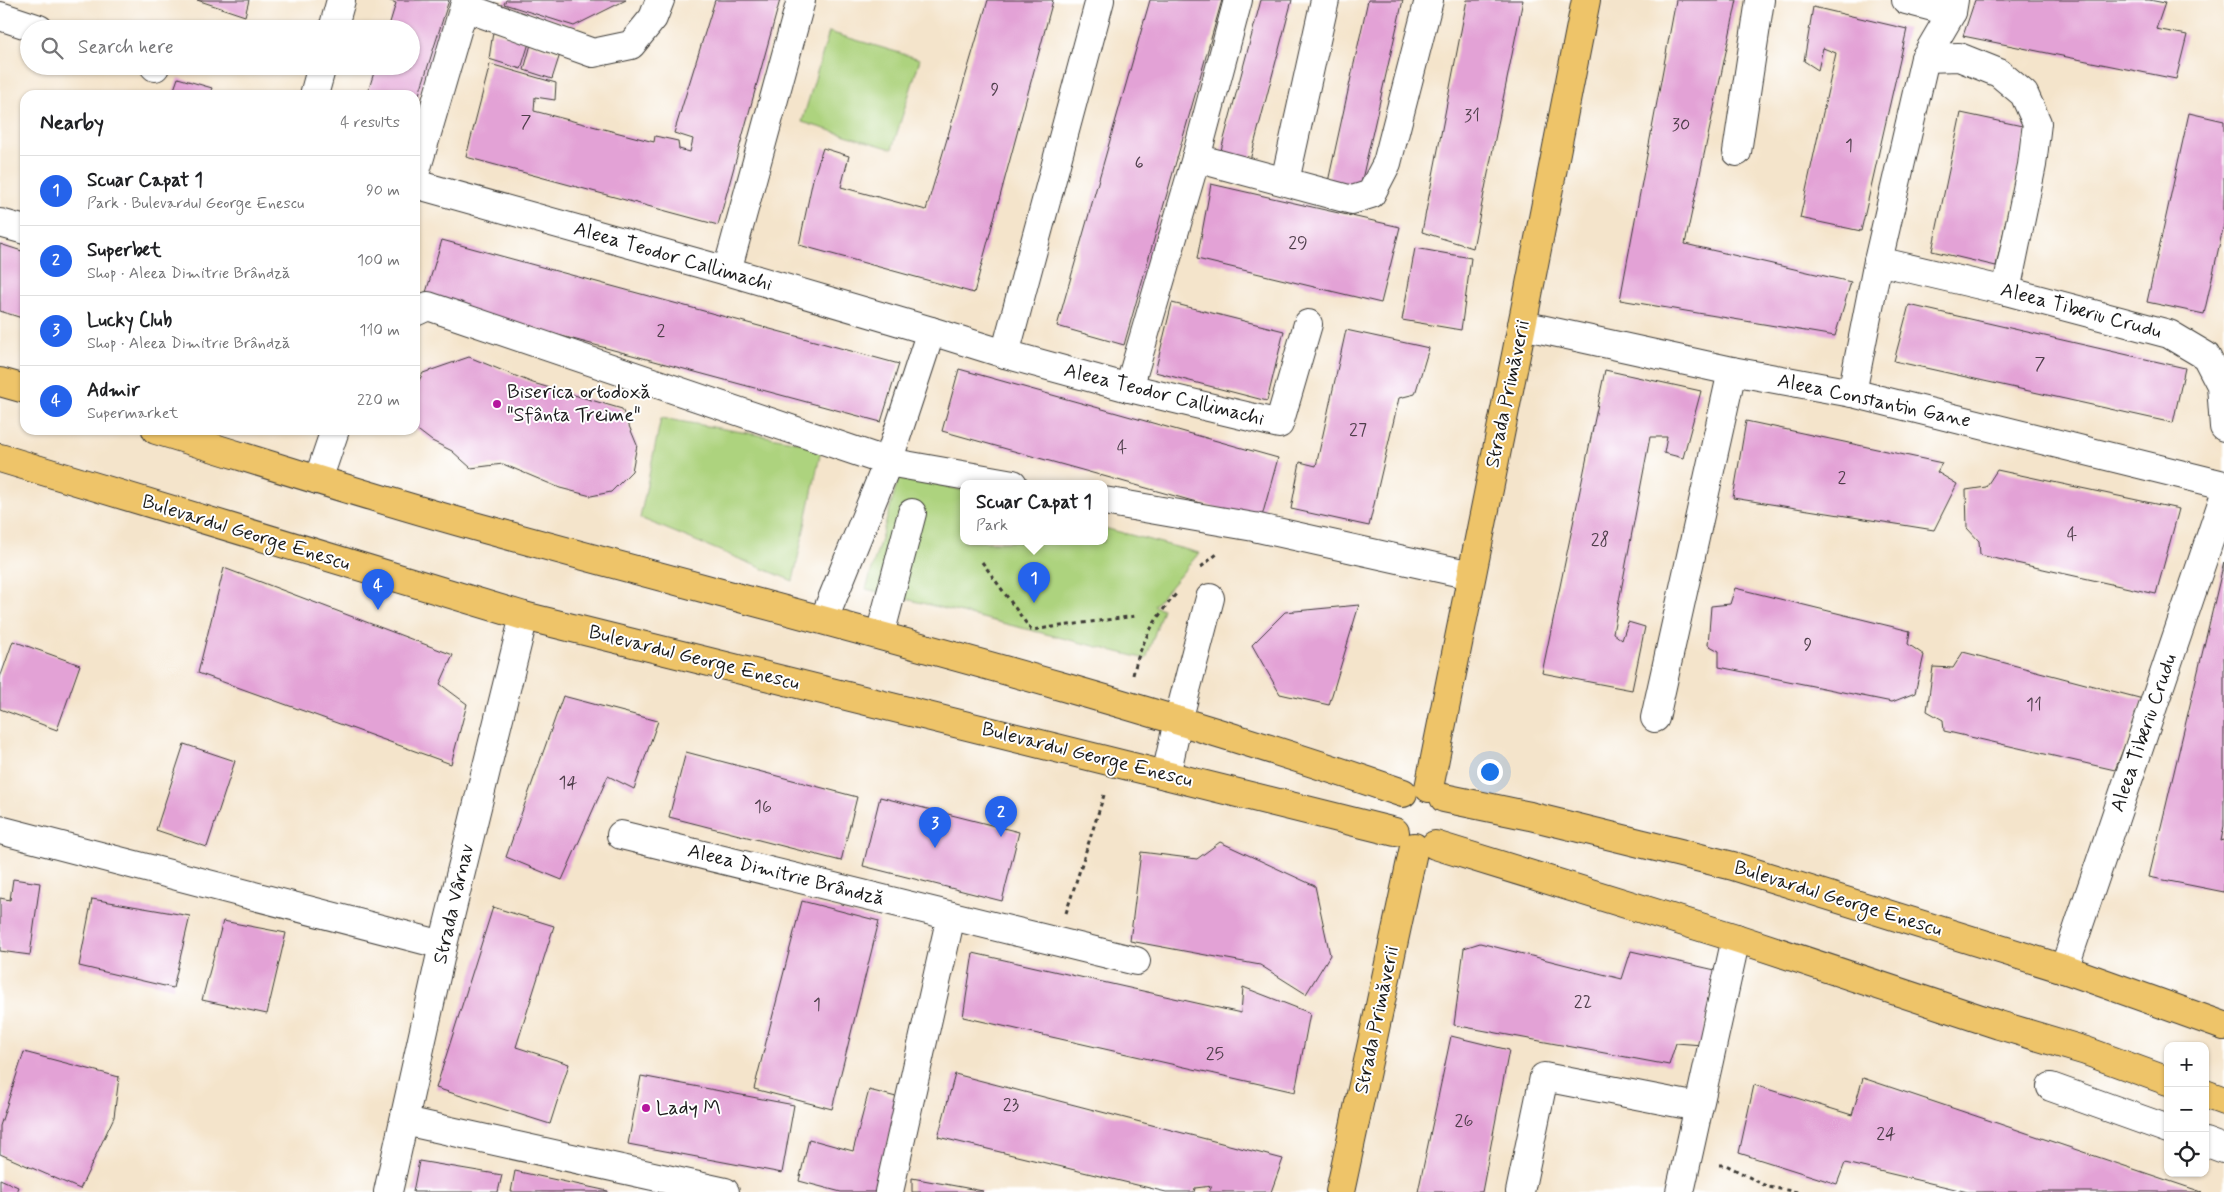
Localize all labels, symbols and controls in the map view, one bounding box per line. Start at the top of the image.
search box [20,20,420,75]
icon: search [38,34,66,62]
text: Search here [78,35,174,60]
house number: 9 [991,78,1000,102]
house number: 31 [1464,104,1480,128]
text: Nearby [40,109,104,137]
house number: 7 [521,110,532,134]
text: 4 results [340,112,400,133]
house number: 30 [1672,113,1690,137]
house number: 1 [1845,134,1853,158]
house number: 6 [1134,151,1144,175]
text: Scuar Capat 1 [87,168,203,193]
text: 1 [52,180,60,201]
text: 90 m [366,180,400,201]
text: Park · Bulevardul George Enescu [87,193,304,214]
street label: Aleea Teodor Callimachi [571,216,775,298]
house number: 29 [1288,231,1308,255]
text: Superbet [87,238,161,263]
text: 2 [52,250,60,271]
text: 100 m [357,250,400,271]
text: Shop · Aleea Dimitrie Brândză [87,263,290,284]
street label: Aleea Tiberiu Crudu [1998,277,2164,345]
text: Lucky Club [87,308,172,333]
street label: Strada Primăverii [1479,317,1537,471]
house number: 2 [657,319,666,343]
text: 3 [52,320,60,341]
text: 110 m [359,320,400,341]
text: Shop · Aleea Dimitrie Brândză [87,333,290,354]
house number: 7 [2035,352,2046,376]
street label: Aleea Teodor Callimachi [1061,357,1267,433]
street label: Aleea Constantin Gane [1775,367,1973,435]
text: Admir [87,378,140,403]
place label: Biserica ortodoxă "Sfânta Treime" [507,379,651,429]
text: 4 [51,390,61,411]
text: 220 m [357,390,400,411]
marker: Biserica ortodoxă "Sfânta Treime" [491,398,503,410]
text: Supermarket [87,403,178,424]
house number: 27 [1349,418,1367,442]
house number: 4 [1117,436,1127,460]
house number: 2 [1838,466,1847,490]
popup [960,480,1108,545]
street label: Bulevardul George Enescu [138,488,353,579]
text: Scuar Capat 1 [976,490,1092,515]
text: Park [976,515,1008,536]
house number: 4 [2067,523,2077,547]
house number: 28 [1591,528,1609,552]
pin: 1 [1018,562,1050,603]
pin: 4 [362,569,394,610]
street label: Bulevardul George Enescu [586,619,802,698]
house number: 9 [1804,633,1813,657]
street label: Aleea Tiberiu Crudu [2104,650,2184,816]
house number: 11 [2026,693,2042,717]
street label: Bulevardul George Enescu [979,716,1195,795]
your location [1477,759,1503,785]
house number: 14 [559,771,578,795]
house number: 16 [754,795,772,819]
pin: 2 [985,796,1017,837]
pin: 3 [919,807,951,848]
street label: Aleea Dimitrie Brândză [685,837,887,913]
street label: Strada Vârnav [427,841,481,967]
street label: Bulevardul George Enescu [1730,854,1945,945]
street label: Strada Primăverii [1348,943,1406,1097]
house number: 22 [1574,990,1592,1014]
house number: 1 [813,993,821,1017]
house number: 25 [1206,1042,1224,1066]
map controls [2164,1042,2209,1177]
button: + [2164,1042,2209,1087]
button: − [2164,1087,2209,1132]
house number: 23 [1003,1093,1020,1117]
place label: Lady M [656,1095,721,1122]
marker: Lady M [640,1102,652,1114]
house number: 26 [1455,1109,1473,1133]
house number: 24 [1876,1122,1896,1146]
button: locate [2164,1132,2209,1177]

